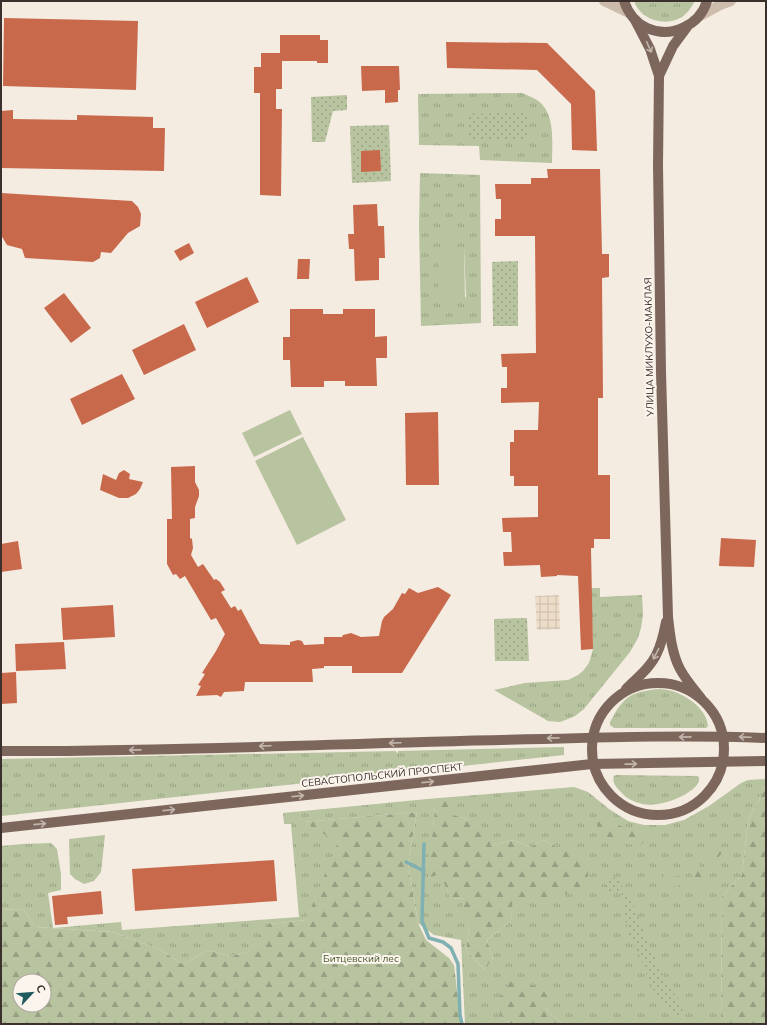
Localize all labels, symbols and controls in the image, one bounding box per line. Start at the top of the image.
one-way arrow [646,41,653,53]
street label: УЛИЦА МИКЛУХО-МАКЛАЯ [641,277,657,418]
one-way arrow [652,648,659,660]
one-way arrow [679,733,692,740]
one-way arrow [739,733,752,741]
one-way arrow [547,735,560,742]
one-way arrow [389,739,402,747]
one-way arrow [259,743,272,750]
one-way arrow [129,746,142,754]
street label: СЕВАСТОПОЛЬСКИЙ ПРОСПЕКТ [301,760,463,790]
one-way arrow [624,760,637,767]
one-way arrow [421,779,434,786]
one-way arrow [291,792,304,800]
one-way arrow [162,806,175,814]
one-way arrow [33,820,46,828]
park label: Битцевский лес [323,952,399,965]
north arrow [12,973,52,1013]
text: С [33,982,49,995]

